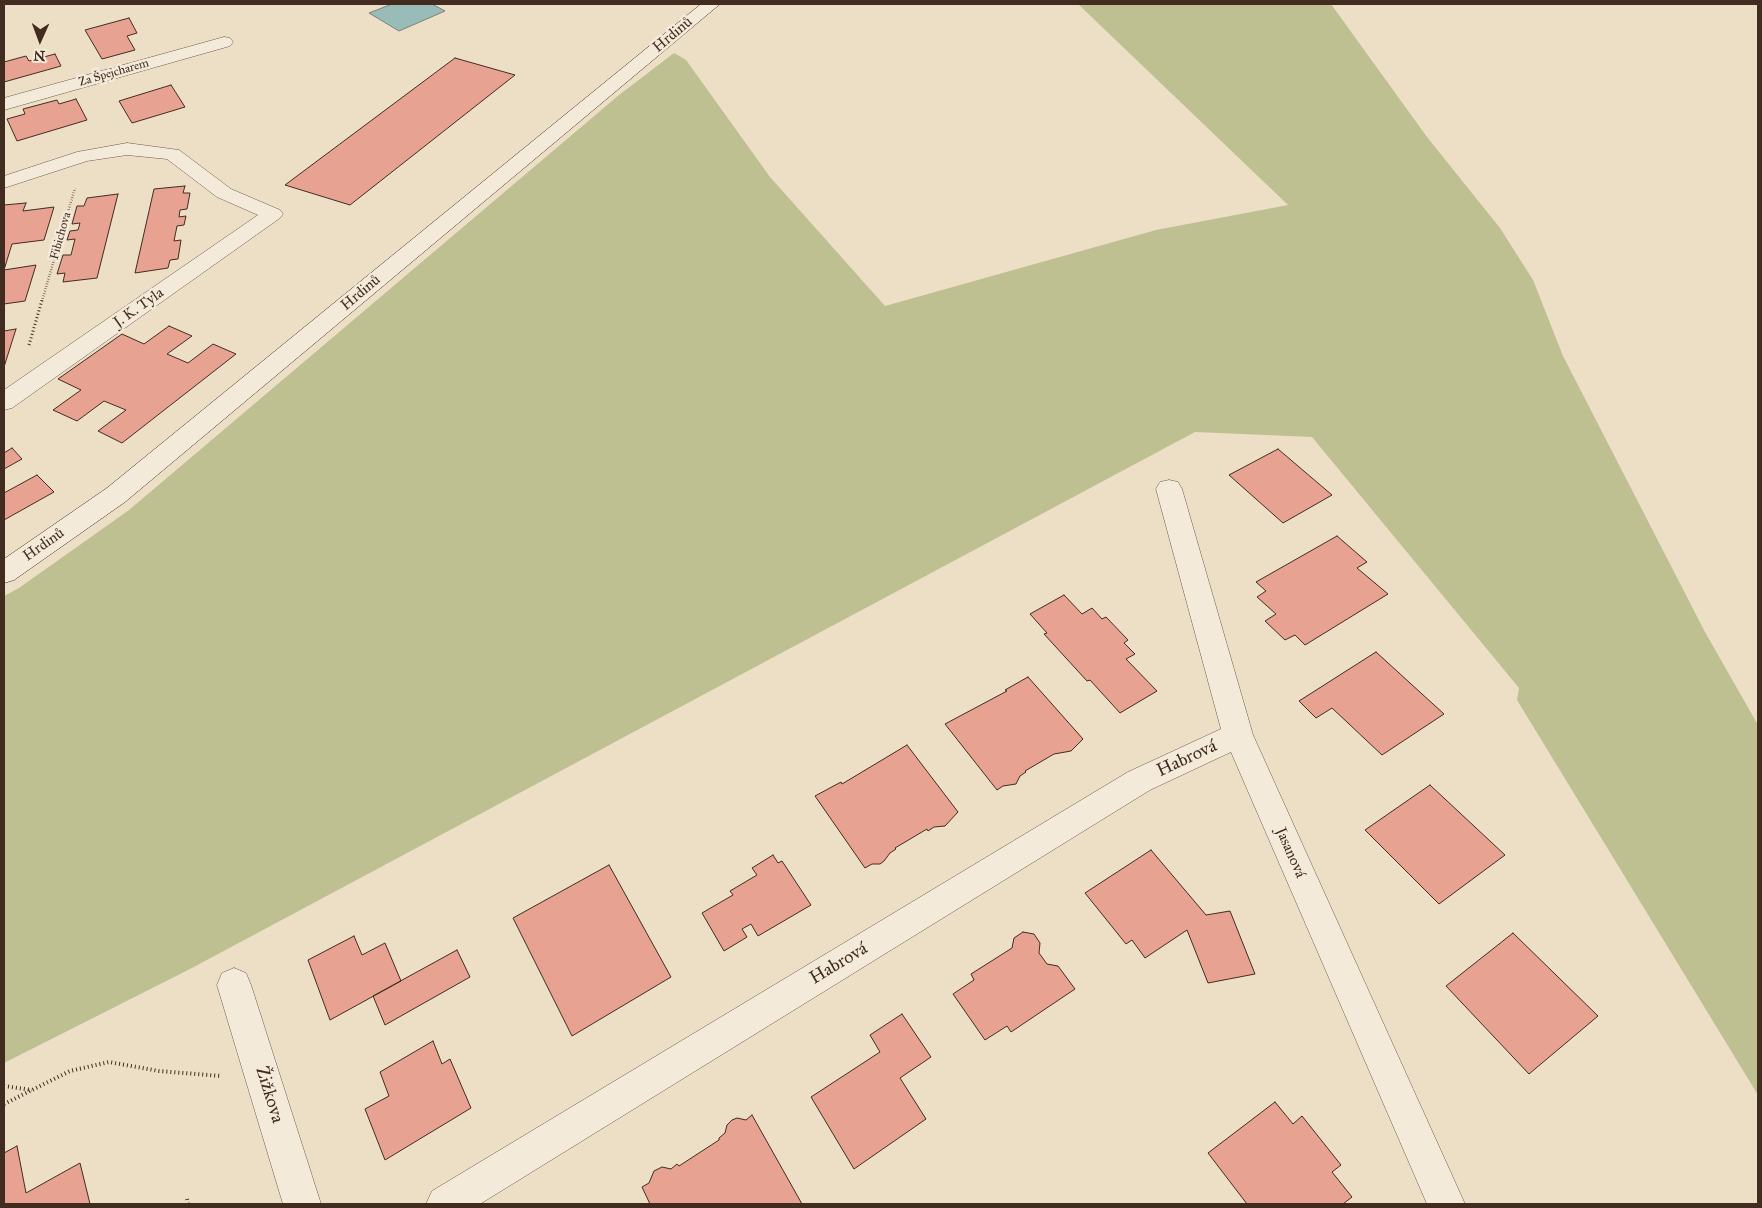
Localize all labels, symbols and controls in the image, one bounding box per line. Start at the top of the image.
street label: Hrdinů [650,13,696,57]
north arrow [15,15,65,65]
text: N [33,47,46,64]
street label: Za Špejcharem [77,56,151,90]
street label: Fibichova [47,211,75,261]
street label: Hrdinů [338,271,384,315]
street label: J. K. Tyla [110,284,168,332]
street label: Hrdinů [20,524,68,566]
street label: Habrová [1154,736,1220,782]
street label: Jasanová [1271,825,1309,881]
street label: Habrová [806,938,872,990]
street label: Žižkova [250,1064,288,1126]

